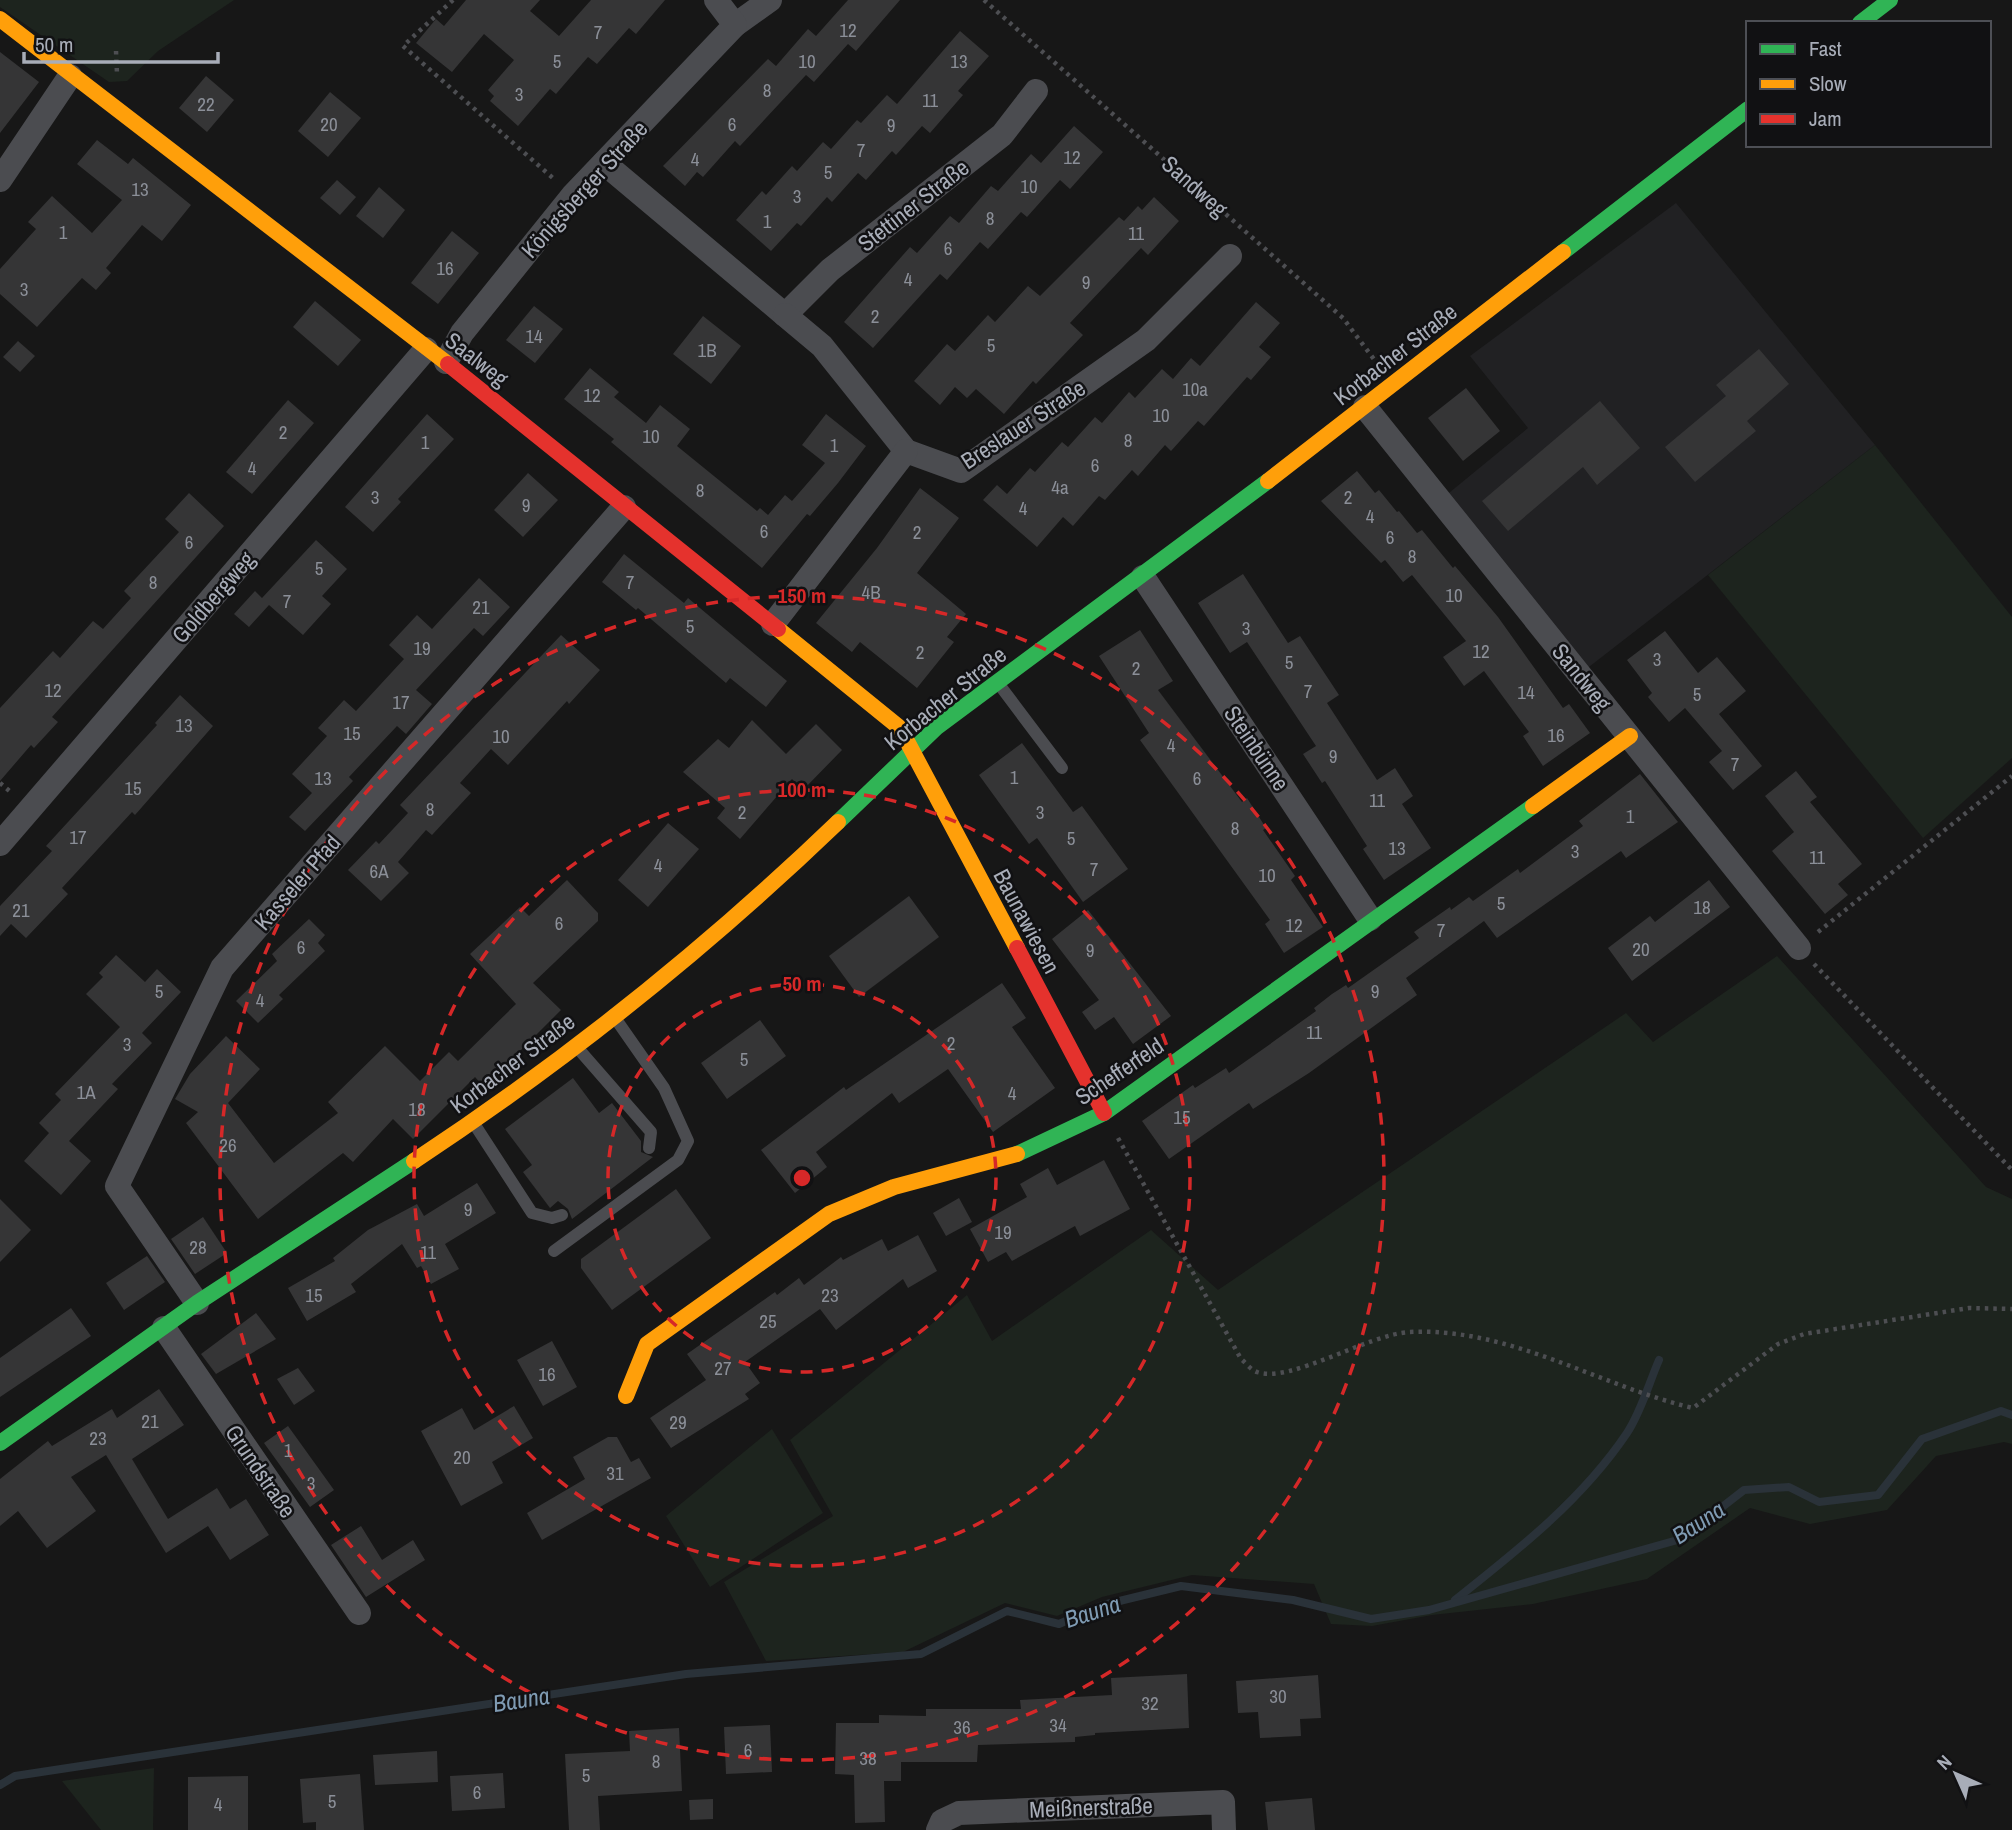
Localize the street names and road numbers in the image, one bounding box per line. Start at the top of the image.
street label: Königsberger Straße [514,114,654,264]
street label: Sandweg [1155,148,1235,224]
street label: Stettiner Straße [851,152,975,258]
street label: Korbacher Straße [1327,296,1463,412]
street label: Saalweg [439,325,515,394]
street label: Breslauer Straße [955,372,1091,476]
street label: Goldbergweg [165,544,262,649]
street label: Sandweg [1545,637,1619,718]
street label: Korbacher Straße [877,639,1013,757]
street label: Steinbünne [1217,699,1297,797]
street label: Kasseler Pfad [247,828,347,936]
street label: Baunawiesen [986,863,1068,979]
street label: Korbacher Straße [443,1006,581,1120]
street label: Schefferfeld [1069,1030,1169,1112]
street label: Grundstraße [219,1418,303,1524]
street label: Meißnerstraße [1029,1789,1153,1825]

